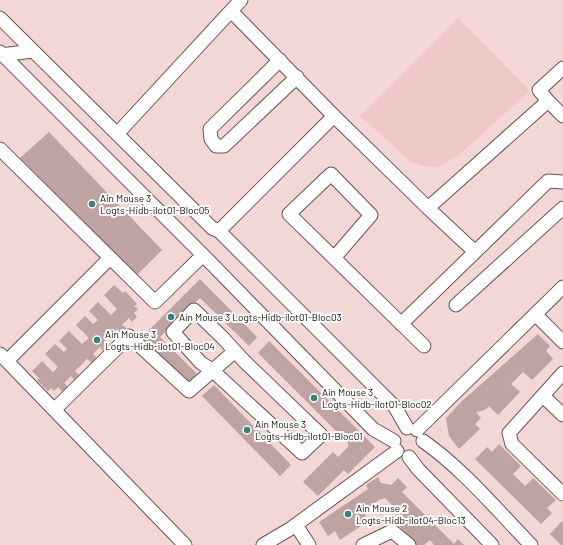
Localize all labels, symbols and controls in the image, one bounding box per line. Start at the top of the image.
place label: Ain Mouse 3 Logts-Hidb-ilot01-Bloc05 [100,192,209,216]
marker: Ain Mouse 3 Logts-Hidb-ilot01-Bloc05 [87,199,97,209]
place label: Ain Mouse 3 Logts-Hidb-ilot01-Bloc03 [179,311,342,323]
marker: Ain Mouse 3 Logts-Hidb-ilot01-Bloc03 [166,312,176,322]
place label: Ain Mouse 3 Logts-Hidb-ilot01-Bloc04 [105,328,215,352]
marker: Ain Mouse 3 Logts-Hidb-ilot01-Bloc04 [92,335,102,345]
place label: Ain Mouse 3 Logts-Hidb-ilot01-Bloc02 [322,386,432,410]
marker: Ain Mouse 3 Logts-Hidb-ilot01-Bloc02 [309,393,319,403]
place label: Ain Mouse 3 Logts-Hidb-ilot01-Bloc01 [255,418,363,442]
marker: Ain Mouse 3 Logts-Hidb-ilot01-Bloc01 [242,425,252,435]
place label: Ain Mouse 2 Logts-Hidb-ilot04-Bloc13 [356,502,466,526]
marker: Ain Mouse 2 Logts-Hidb-ilot04-Bloc13 [343,509,353,519]

